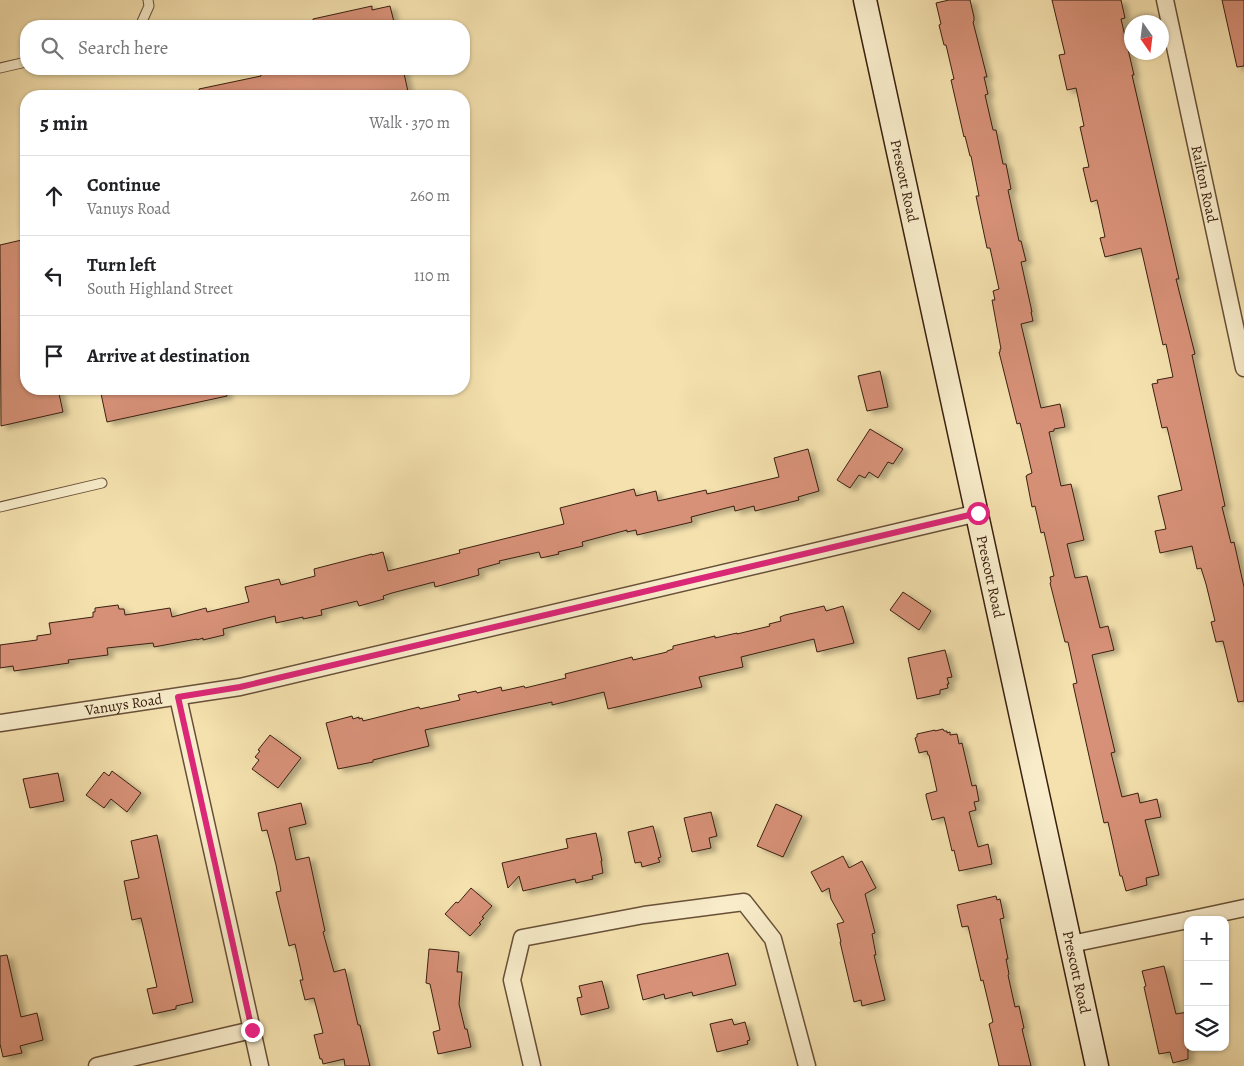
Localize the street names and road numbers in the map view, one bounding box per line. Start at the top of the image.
street label: Prescott Road [886,137,923,225]
street label: Railton Road [1186,143,1223,225]
street label: Prescott Road [972,533,1009,621]
street label: Vanuys Road [82,689,165,720]
street label: Prescott Road [1058,929,1096,1016]

